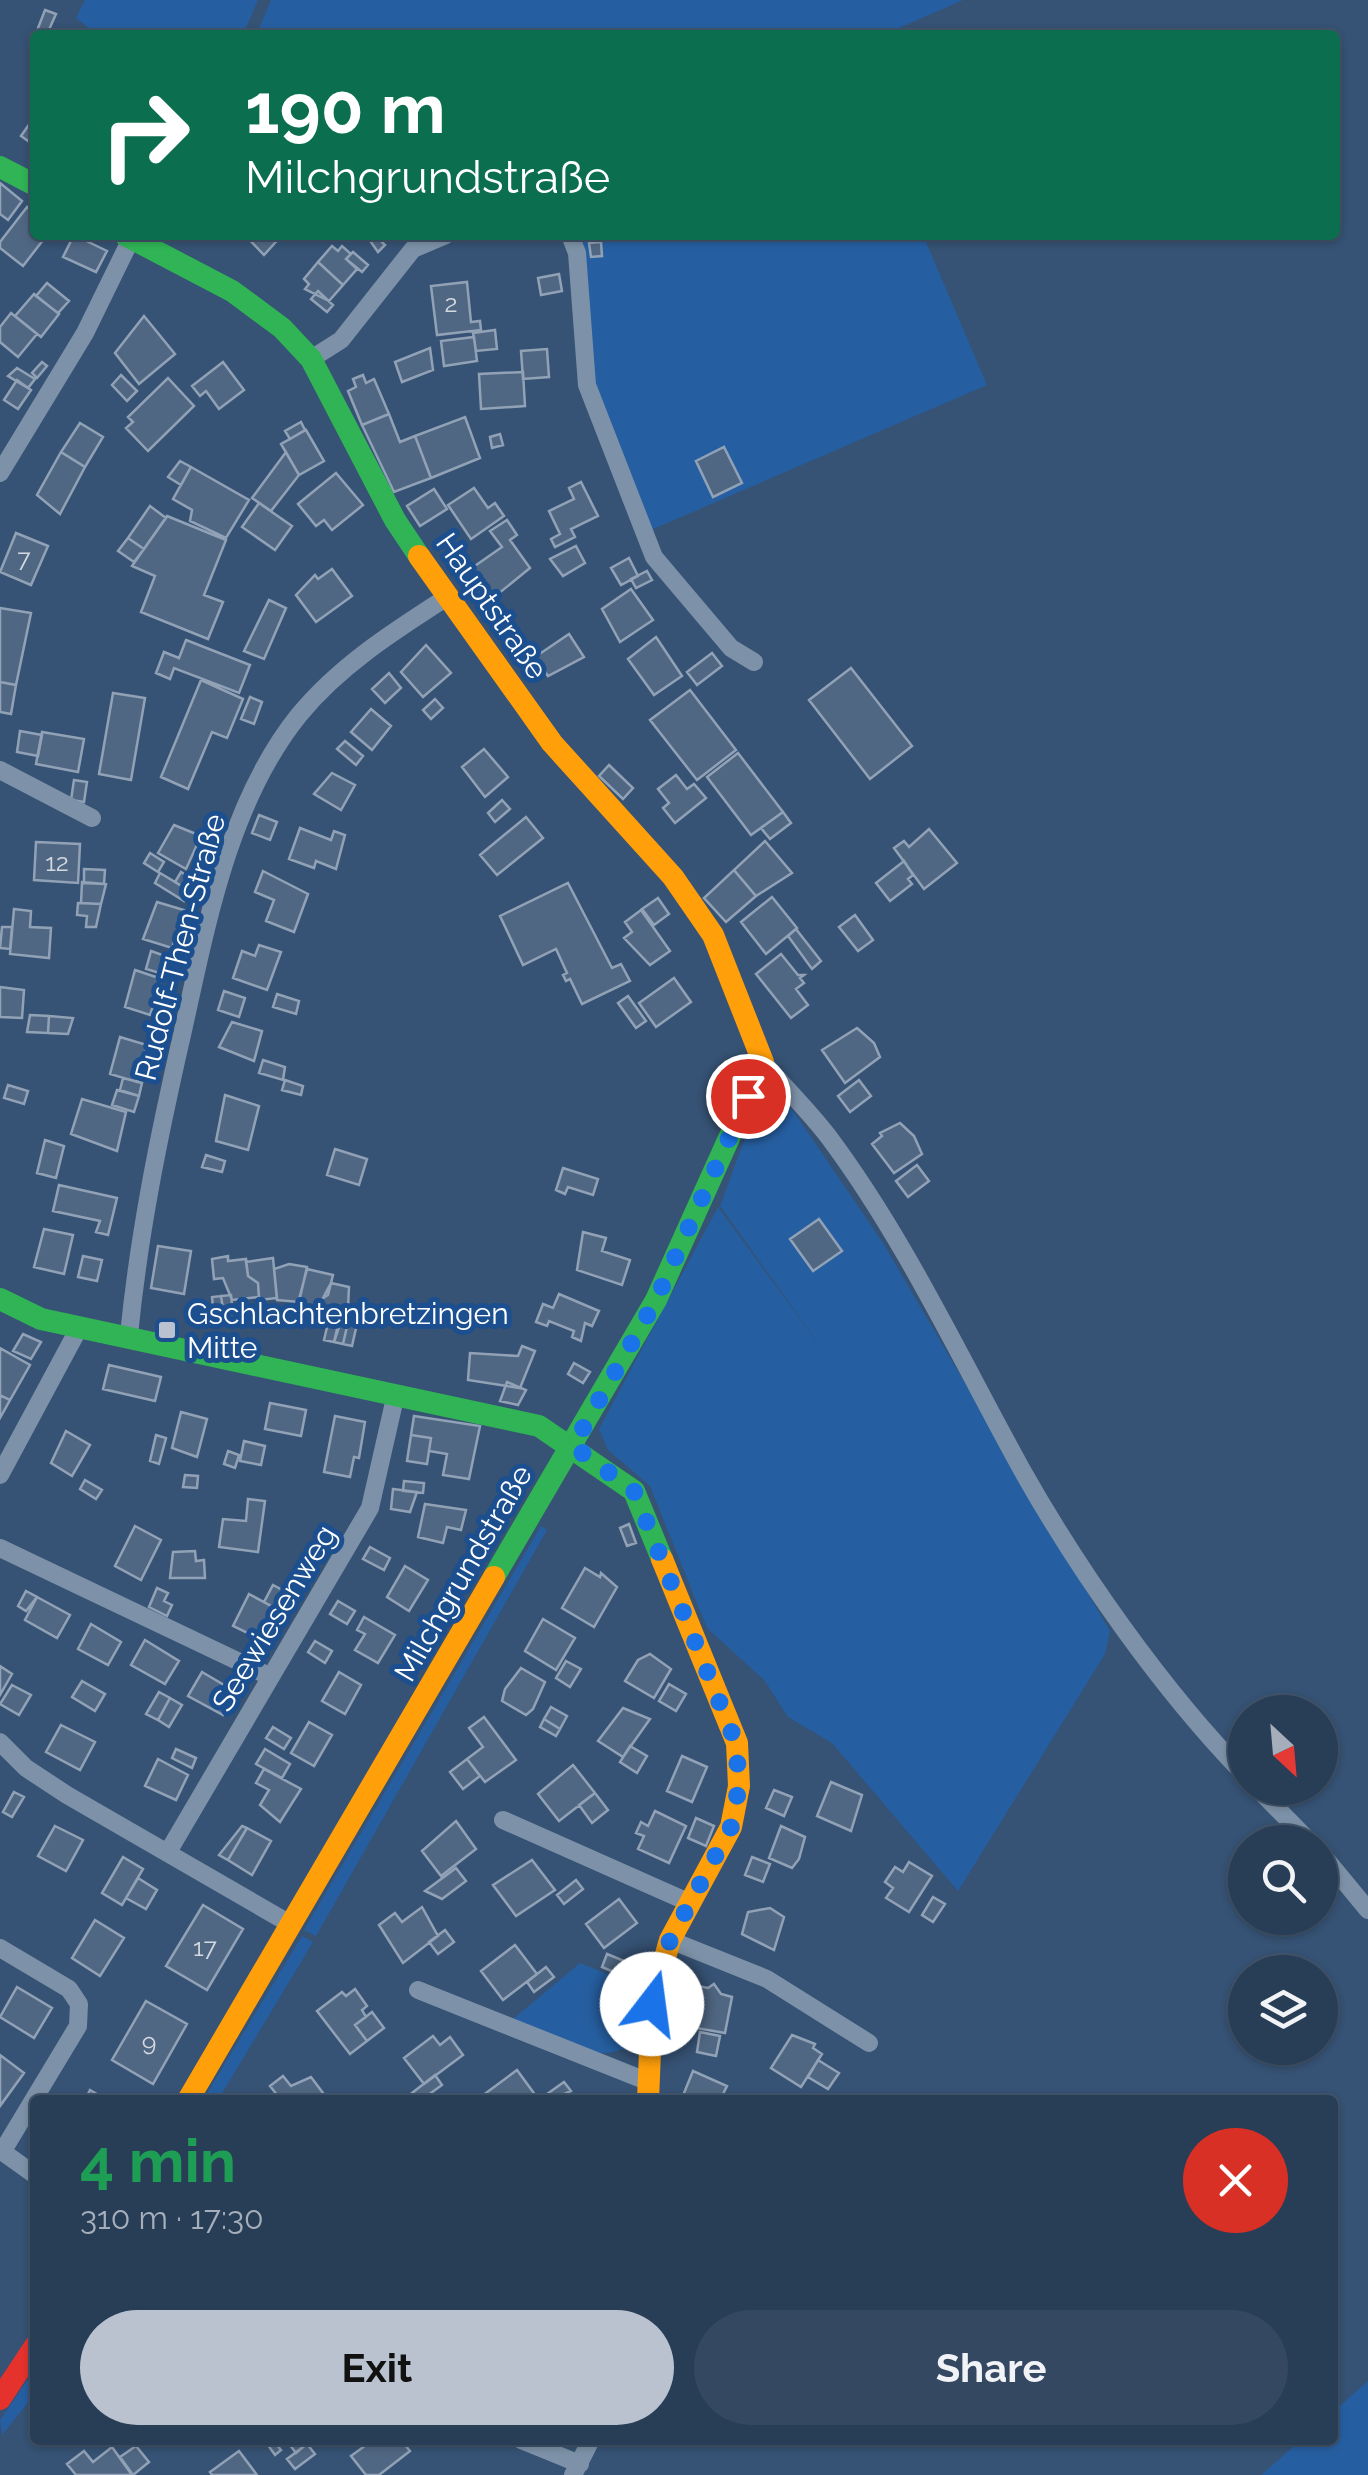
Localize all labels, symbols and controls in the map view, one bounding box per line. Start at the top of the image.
text: 190 m [245,67,446,149]
icon: right [80,70,210,200]
text: Milchgrundstraße [245,151,610,204]
house number: 2 [444,288,458,318]
street label: Hauptstraße [429,526,555,686]
house number: 7 [17,543,31,573]
street label: Rudolf-Then-Straße [128,810,232,1084]
house number: 12 [45,847,69,877]
pin [706,1054,791,1139]
icon: arrive [721,1069,776,1124]
place label: Gschlachtenbretzingen Mitte [187,1296,509,1365]
marker: Gschlachtenbretzingen Mitte [156,1319,178,1341]
street label: Milchgrundstraße [387,1459,539,1687]
street label: Seewiesenweg [205,1519,343,1717]
north arrow [1228,1695,1338,1805]
map controls [1228,1695,1338,2065]
button: search [1228,1825,1338,1935]
house number: 17 [193,1932,218,1962]
position arrow [600,1952,704,2056]
button: layers [1228,1955,1338,2065]
house number: 9 [142,2027,156,2057]
text: 4 min [80,2126,236,2196]
button: close [1183,2128,1288,2233]
text: 310 m · 17:30 [80,2199,264,2236]
button: Exit [80,2310,674,2425]
button: Share [694,2310,1288,2425]

